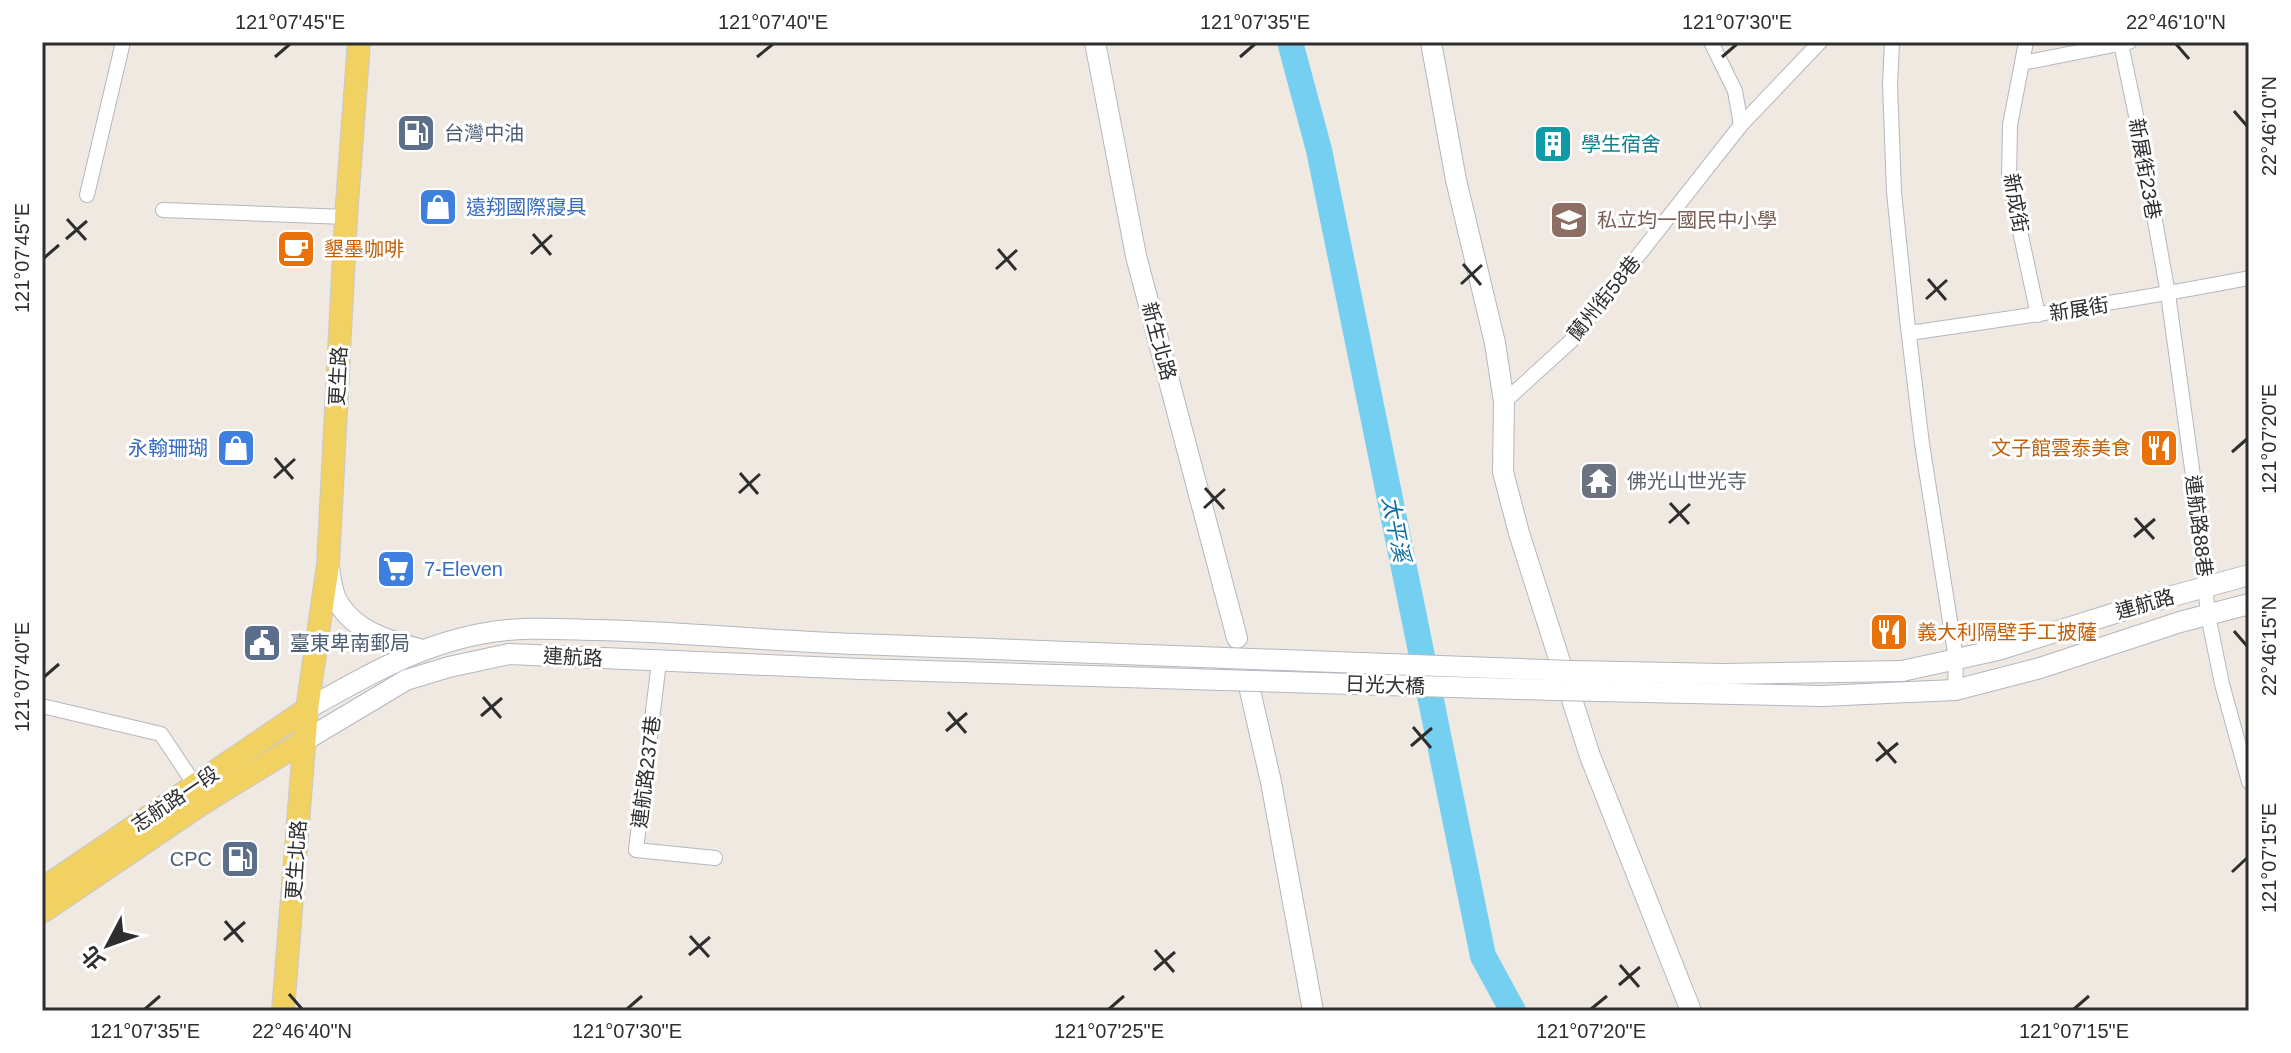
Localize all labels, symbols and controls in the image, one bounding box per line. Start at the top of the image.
text: 121°07'45"E [235,11,345,33]
text: 121°07'40"E [718,11,828,33]
text: 121°07'35"E [1200,11,1310,33]
text: 121°07'30"E [1682,11,1792,33]
text: 22°46'10"N [2126,11,2226,33]
text: 22°46'10"N [2258,76,2280,176]
fuel station icon: 台灣中油 [395,112,437,154]
street label: 新展街23巷 [2125,117,2165,221]
place label: 台灣中油 [444,122,524,144]
building icon: 學生宿舍 [1532,123,1574,165]
place label: 學生宿舍 [1581,133,1661,155]
street label: 新成街 [2000,172,2032,234]
shop icon: 遠翔國際寢具 [417,186,459,228]
place label: 遠翔國際寢具 [466,196,586,218]
school or university icon: 私立均一國民中小學 [1548,199,1590,241]
text: 121°07'45"E [11,203,33,313]
place label: 私立均一國民中小學 [1597,209,1777,231]
cafe icon: 墾墨咖啡 [275,228,317,270]
place label: 墾墨咖啡 [324,238,404,260]
street label: 蘭州街58巷 [1563,251,1645,345]
street label: 新展街 [2048,293,2110,325]
street label: 新生北路 [1138,300,1180,382]
street label: 更生路 [325,345,351,407]
text: 121°07'20"E [2258,384,2280,494]
shop icon: 永翰珊瑚 [215,427,257,469]
restaurant icon: 文子館雲泰美食 [2138,427,2180,469]
place label: 永翰珊瑚 [128,437,208,459]
place label: 文子館雲泰美食 [1991,437,2131,459]
temple icon: 佛光山世光寺 [1578,460,1620,502]
place label: 佛光山世光寺 [1627,470,1747,492]
street label: 連航路88巷 [2182,474,2216,578]
water label: 太平溪 [1377,494,1415,567]
supermarket icon: 7-Eleven [375,548,417,590]
place label: 7-Eleven [424,558,503,580]
street label: 連航路 [2113,585,2177,623]
text: 22°46'15"N [2258,596,2280,696]
restaurant icon: 義大利隔壁手工披薩 [1868,611,1910,653]
place label: 義大利隔壁手工披薩 [1917,621,2097,643]
text: 121°07'40"E [11,622,33,732]
public building icon: 臺東卑南郵局 [241,622,283,664]
place label: 臺東卑南郵局 [290,632,410,654]
street label: 連航路 [542,644,604,670]
street label: 日光大橋 [1345,673,1425,697]
street label: 連航路237巷 [628,714,664,830]
street label: 志航路一段 [127,762,223,836]
text: 121°07'15"E [2258,803,2280,913]
street label: 更生北路 [282,819,310,901]
fuel station icon: CPC [219,838,261,880]
place label: CPC [170,848,212,870]
north arrow [68,905,148,985]
text: 北 [77,941,110,974]
text: 121°07'35"E [90,1020,200,1042]
text: 22°46'40"N [252,1020,352,1042]
text: 121°07'30"E [572,1020,682,1042]
text: 121°07'25"E [1054,1020,1164,1042]
text: 121°07'20"E [1536,1020,1646,1042]
text: 121°07'15"E [2019,1020,2129,1042]

